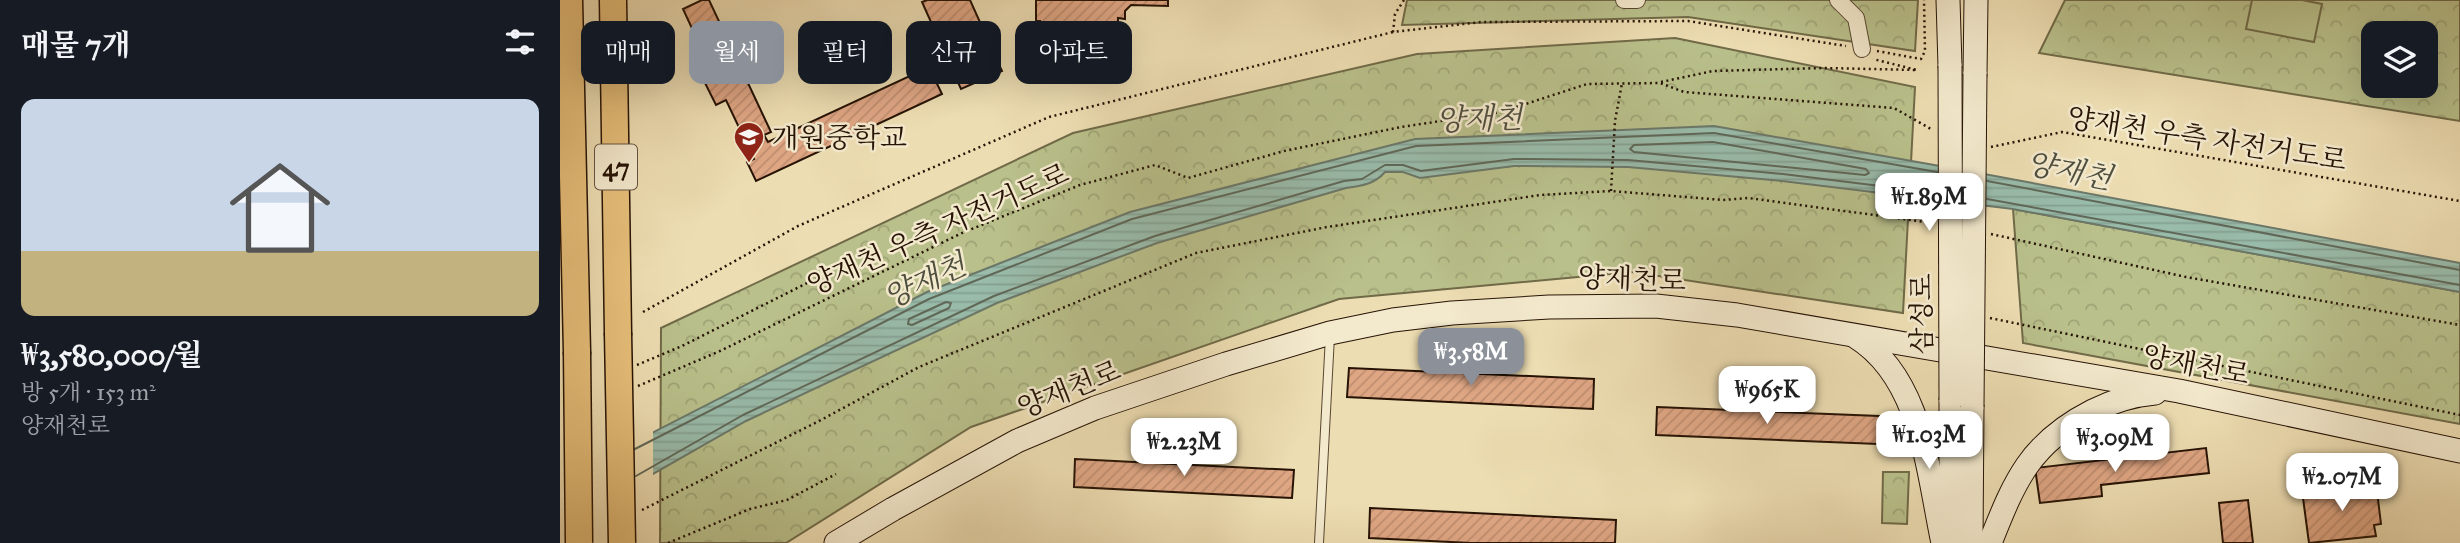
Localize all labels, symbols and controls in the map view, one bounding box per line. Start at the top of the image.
chip: 매매 [581,21,675,84]
chip: 월세 [689,21,784,84]
chip: 필터 [798,21,892,84]
chip: 신규 [906,21,1001,84]
chip: 아파트 [1015,21,1132,84]
map controls [2361,21,2438,98]
button: layers [2361,21,2438,98]
icon: filters [501,23,539,61]
text: 매물 7개 [21,27,130,63]
water label: 양재천 [1435,99,1525,139]
street label: 양재천 우측 자전거도로 [2065,100,2349,178]
school or university icon: 개원중학교 [732,120,766,164]
place label: 개원중학교 [772,120,907,155]
road number: 47 [595,144,637,190]
icon: home [217,145,343,271]
water label: 양재천 [2023,145,2115,197]
street label: 양재천 우측 자전거도로 [802,156,1074,302]
pin: ₩1.89M [1872,174,1986,233]
text: ₩1.89M [1891,182,1967,210]
water label: 양재천 [878,246,972,316]
street label: 양재천로 [1577,260,1687,298]
street label: 삼성로 [1904,273,1939,355]
pin: ₩3.58M [1414,328,1528,388]
text: ₩3,580,000/월 [21,337,202,373]
text: ₩3.58M [1434,337,1508,365]
street label: 양재천로 [2140,337,2252,393]
street label: 양재천로 [1012,353,1126,425]
pin: ₩965K [1718,366,1816,426]
text: ₩965K [1735,375,1799,403]
text: 방 5개 · 153 m² [21,378,156,406]
text: 양재천로 [21,411,110,439]
pin: ₩1.03M [1872,412,1986,471]
pin: ₩3.09M [2058,414,2172,474]
pin: ₩2.23M [1127,419,1241,478]
text: ₩1.03M [1892,420,1966,448]
text: ₩3.09M [2077,423,2153,451]
text: ₩2.23M [1147,427,1221,455]
pin: ₩2.07M [2285,454,2399,513]
text: ₩2.07M [2302,462,2382,490]

